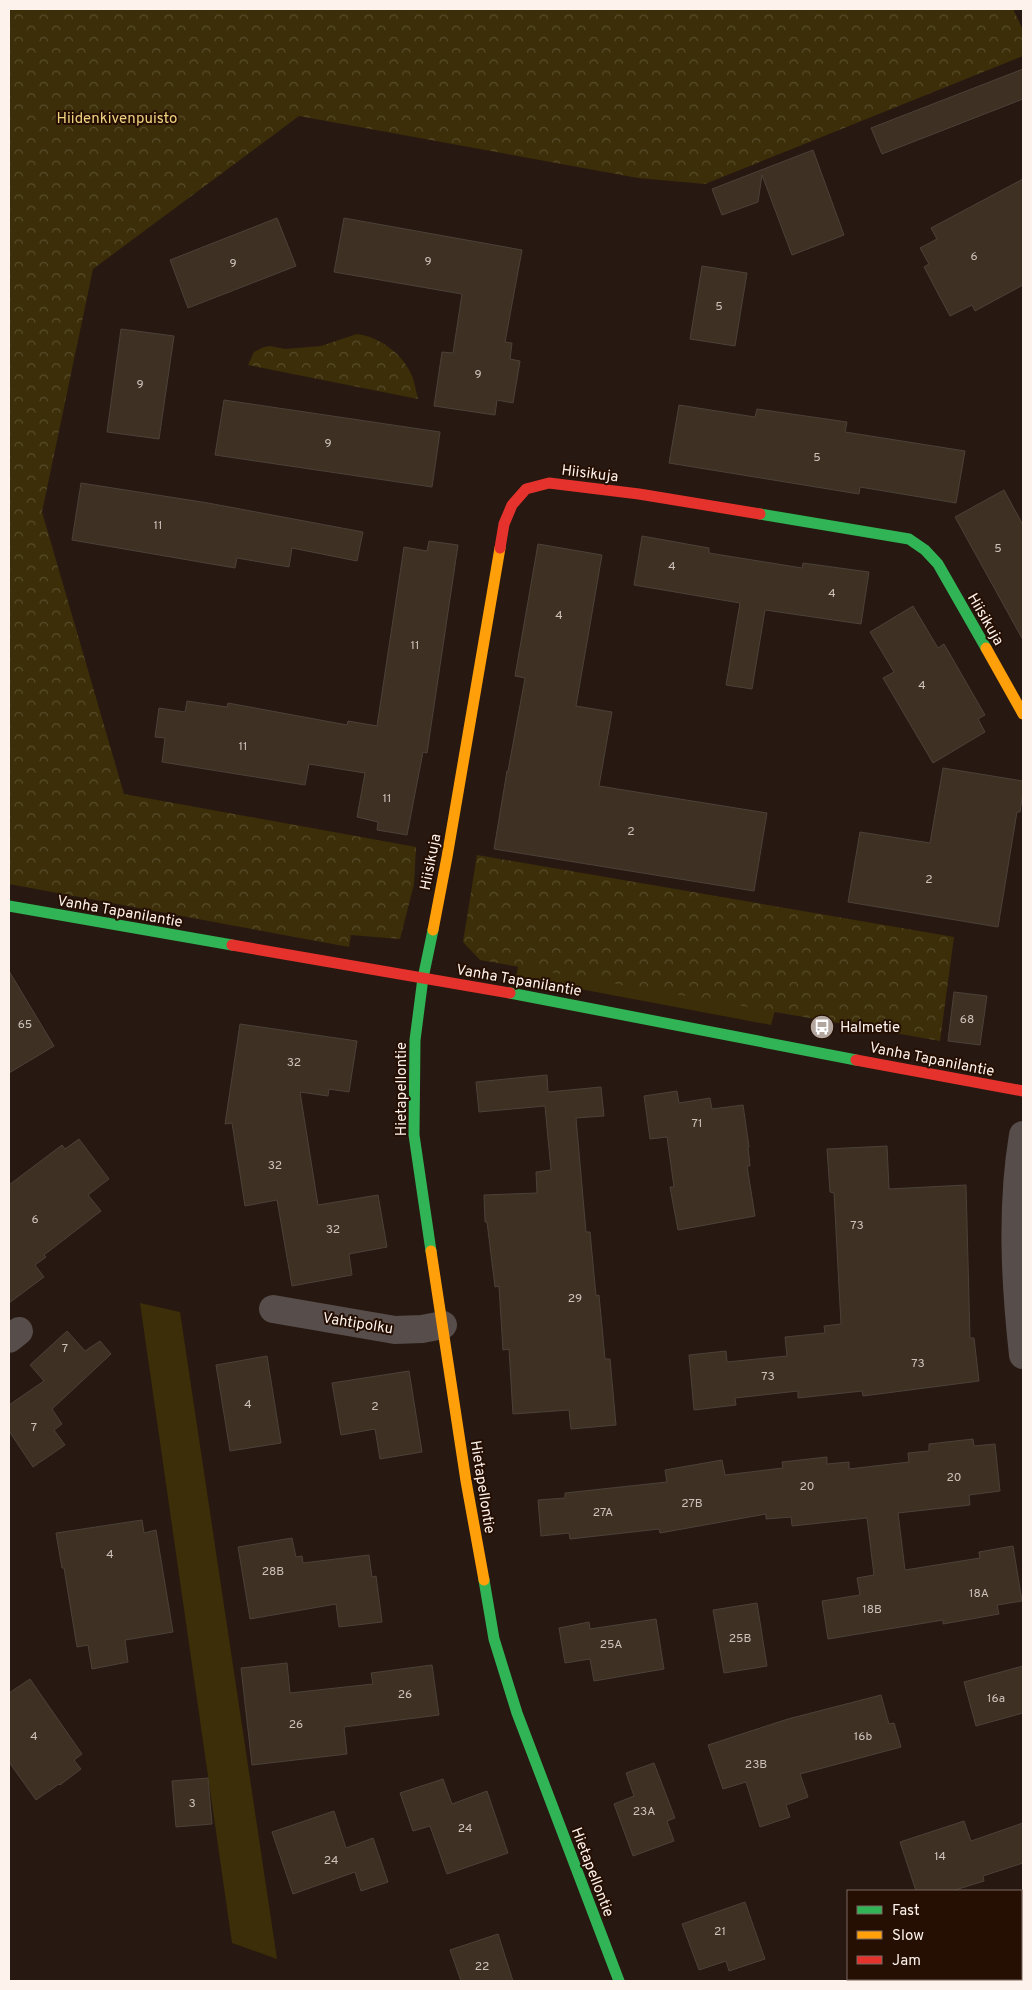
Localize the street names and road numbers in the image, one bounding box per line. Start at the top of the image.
street label: Hiisikuja [560,462,619,487]
street label: Hiisikuja [962,590,1007,649]
street label: Hiisikuja [417,832,446,892]
street label: Vanha Tapanilantie [56,892,184,933]
street label: Vanha Tapanilantie [455,961,583,1002]
street label: Vanha Tapanilantie [868,1039,996,1082]
street label: Hietapellontie [393,1042,412,1136]
street label: Vahtipolku [321,1310,394,1339]
street label: Hietapellontie [465,1439,498,1535]
street label: Hietapellontie [566,1825,617,1920]

